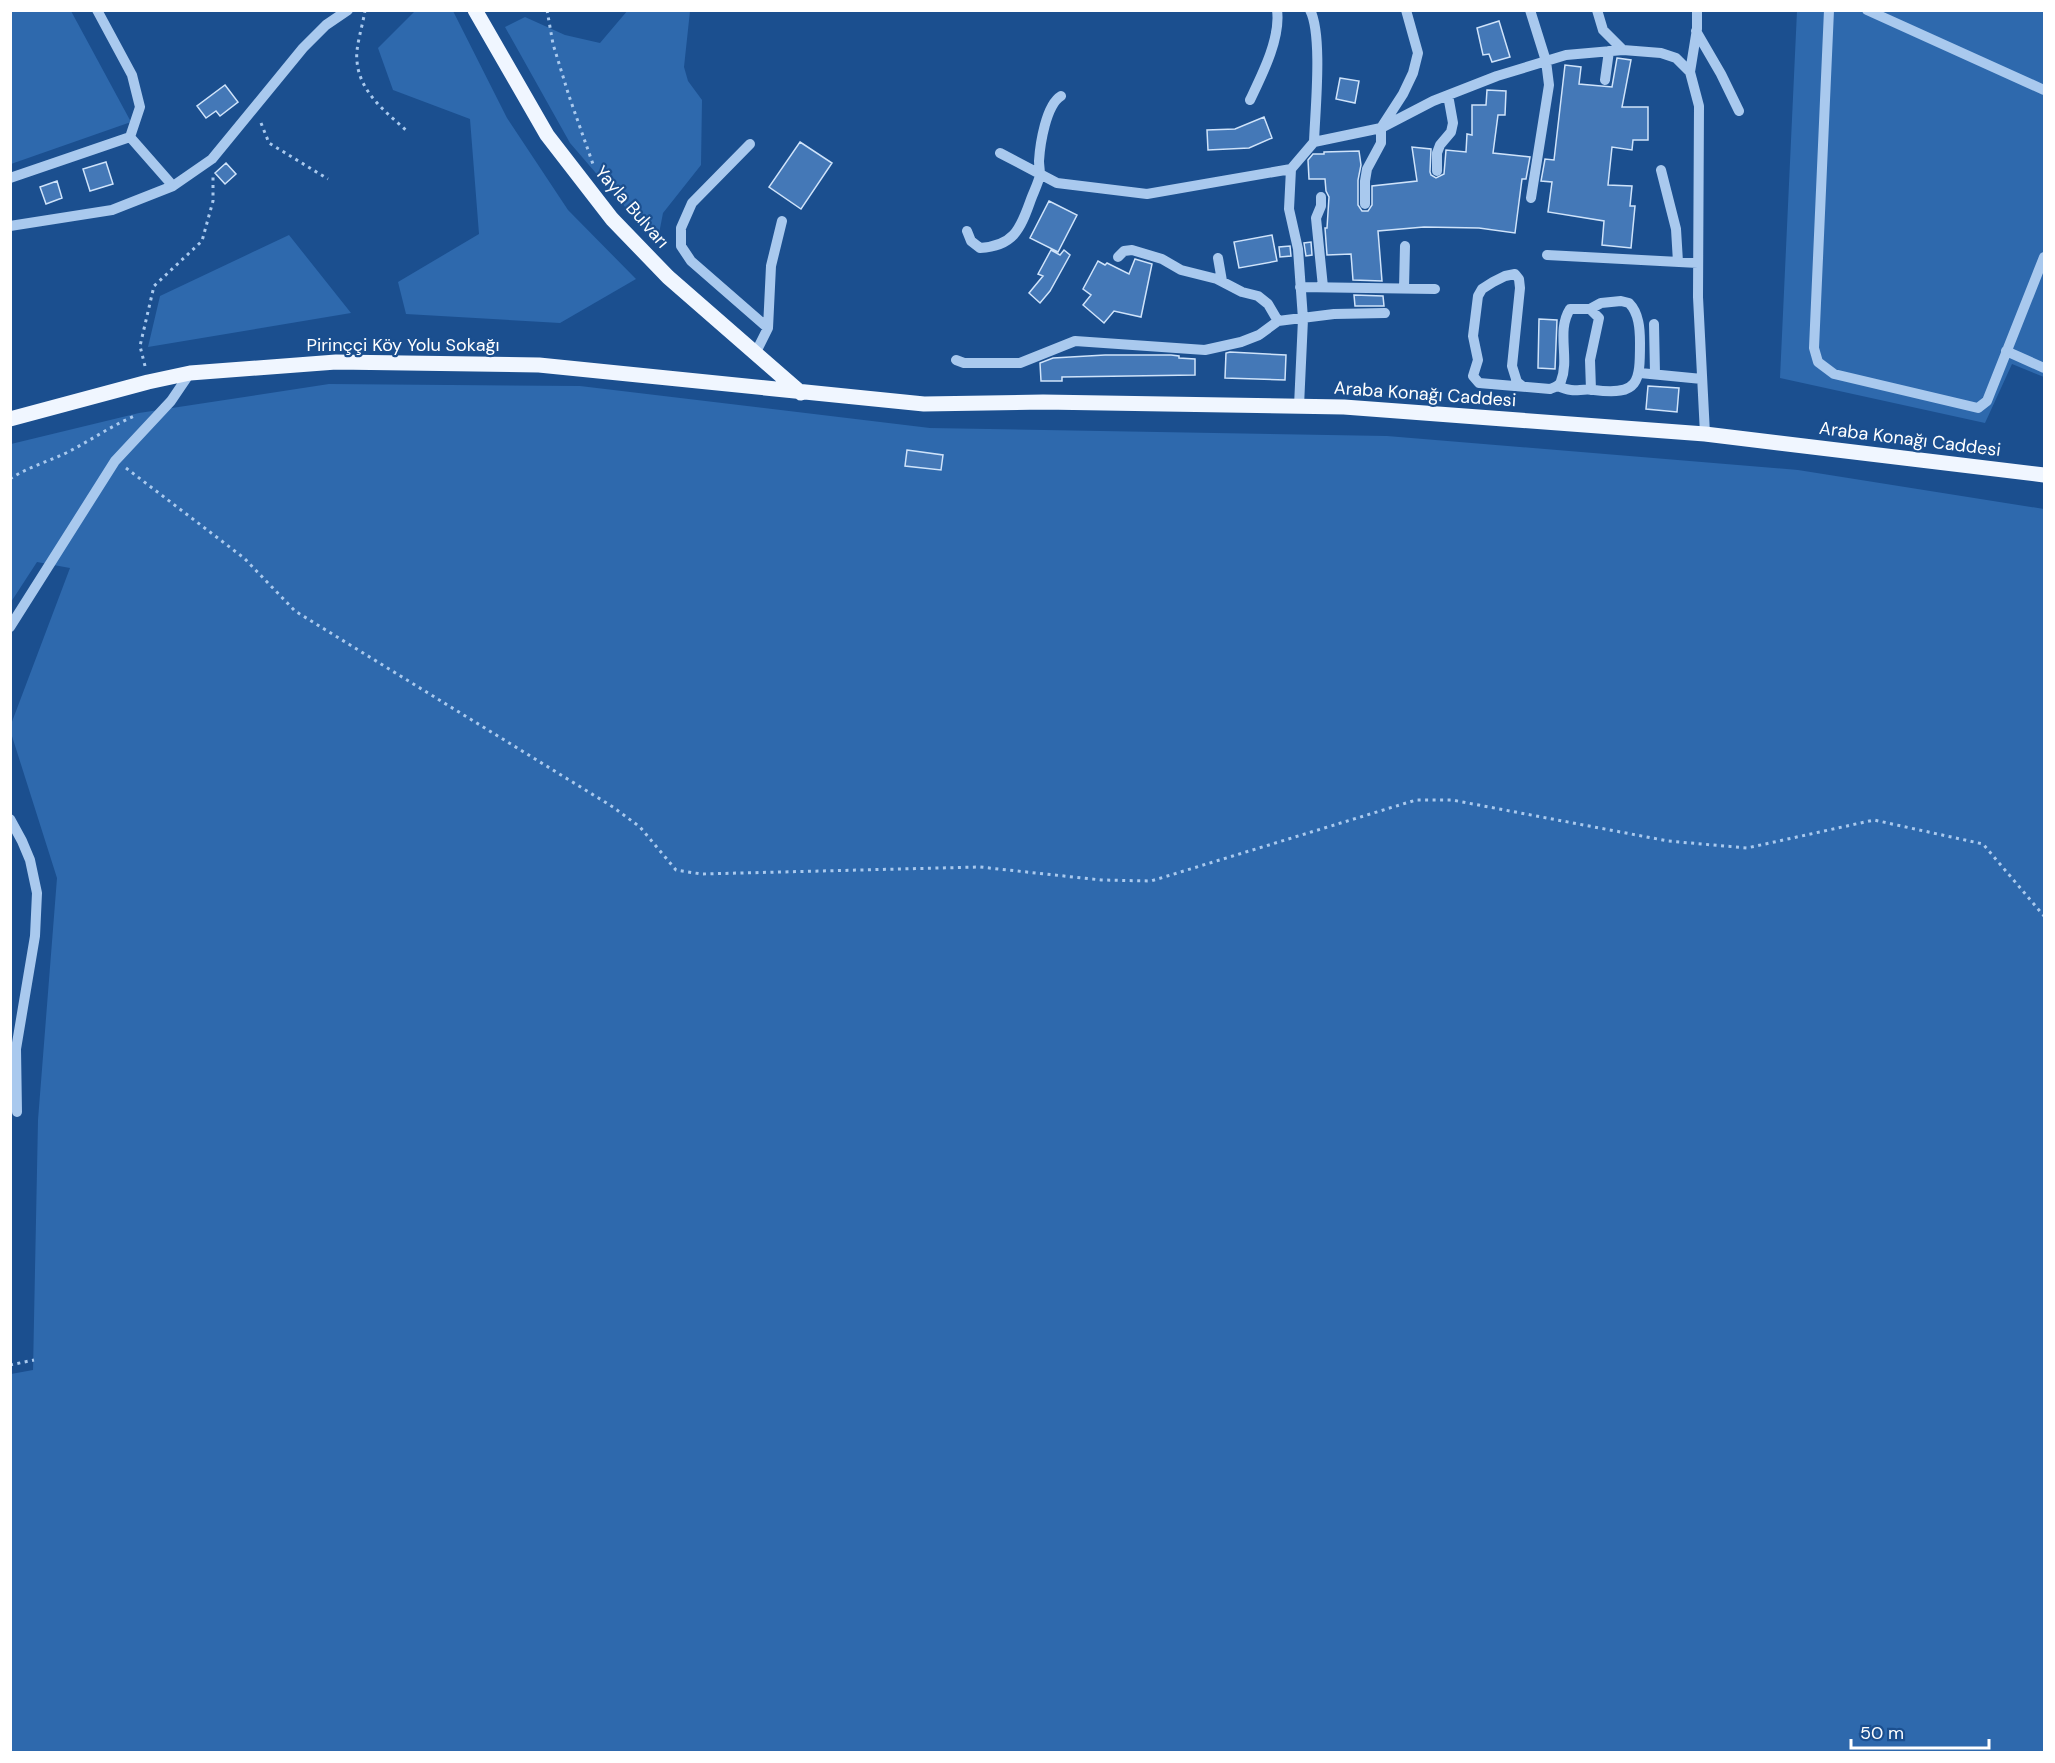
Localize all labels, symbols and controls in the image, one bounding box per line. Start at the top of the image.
street label: Yayla Bulvarı [590,161,674,253]
street label: Pirinççi Köy Yolu Sokağı [306,333,500,357]
street label: Araba Konağı Caddesi [1333,376,1517,412]
street label: Araba Konağı Caddesi [1818,416,2002,462]
scale bar [1851,1712,1989,1750]
text: 50 m [1860,1721,1904,1745]

